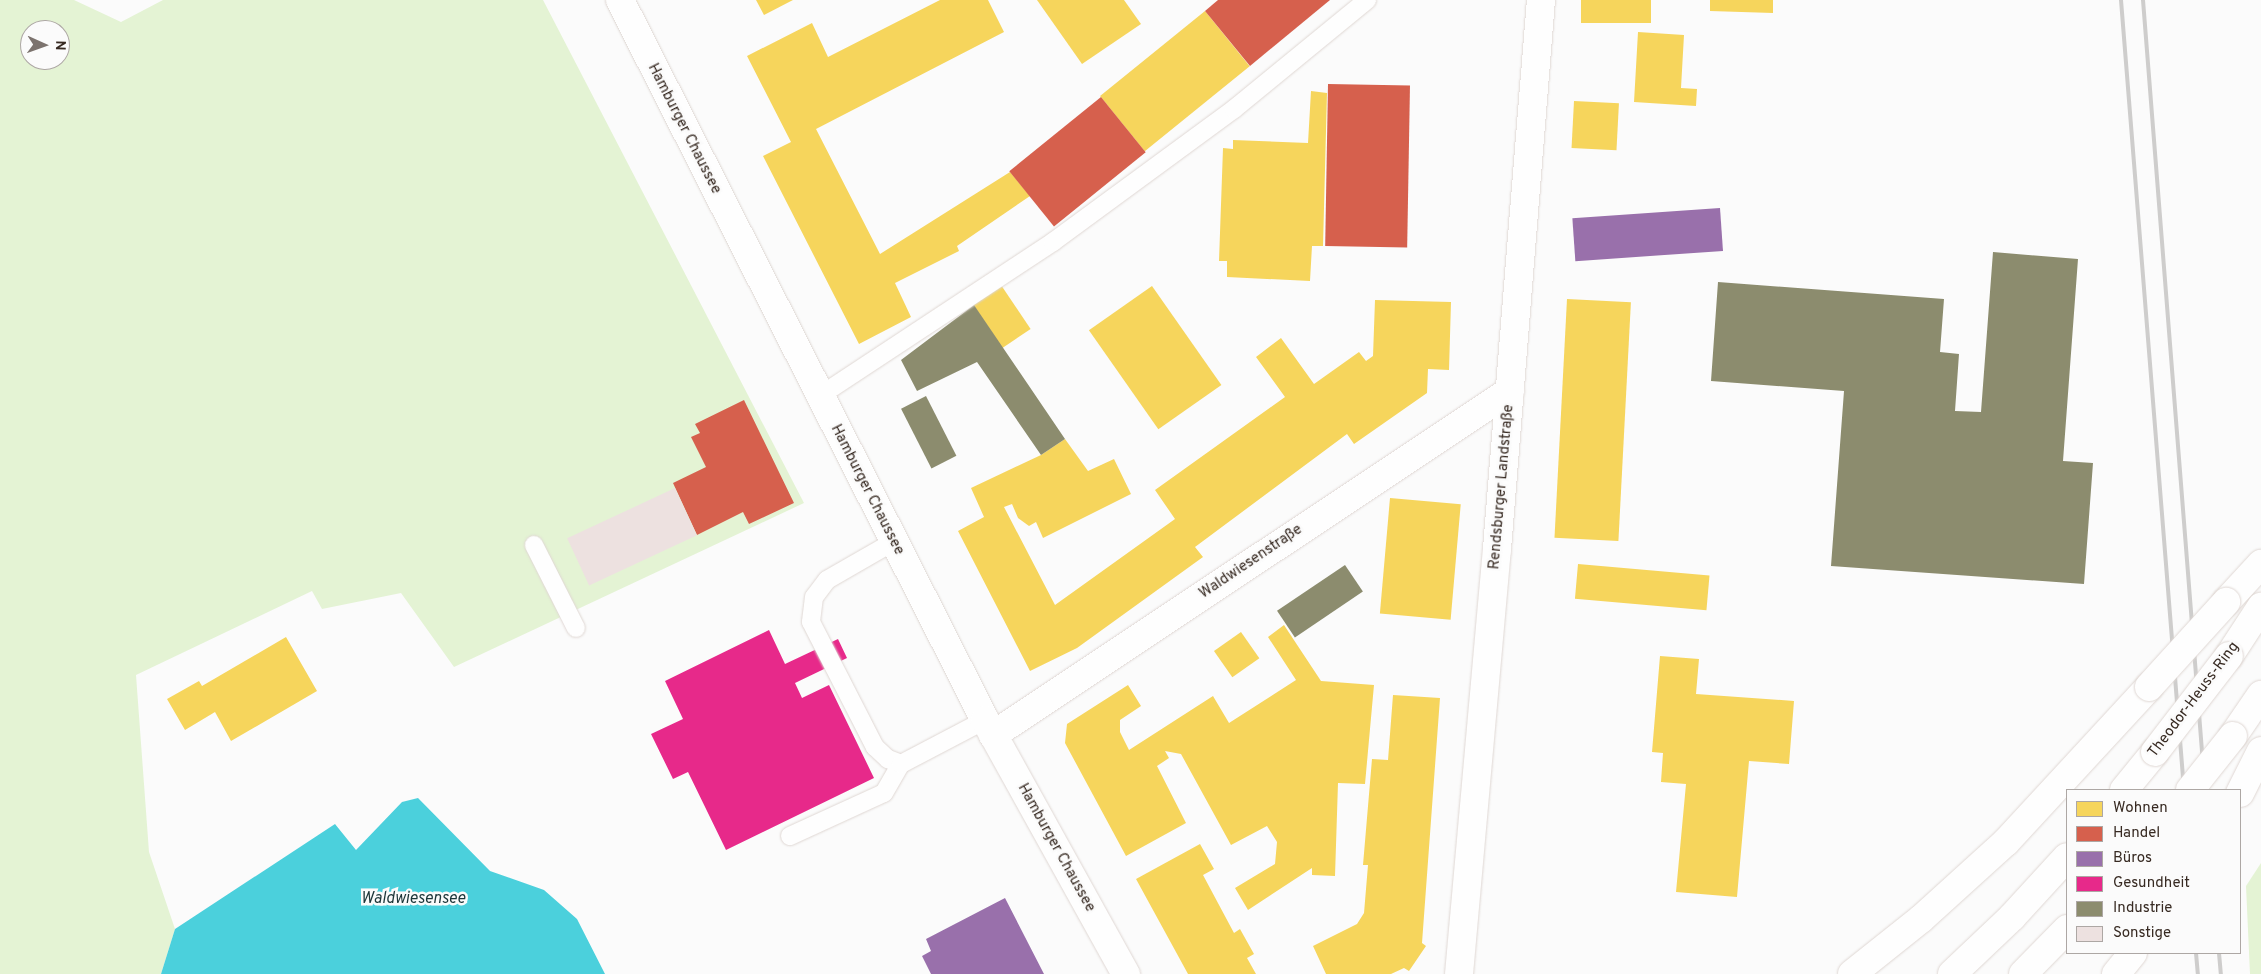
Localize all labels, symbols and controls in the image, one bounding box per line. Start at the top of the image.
north arrow [20,20,70,70]
text: N [51,40,68,51]
street label: Hamburger Chaussee [643,61,725,197]
street label: Rendsburger Landstraße [1486,404,1518,570]
street label: Hamburger Chaussee [826,422,908,558]
street label: Waldwiesenstraße [1196,521,1306,603]
street label: Theodor-Heuss-Ring [2145,639,2243,761]
street label: Hamburger Chaussee [1013,781,1099,915]
legend [2066,789,2241,954]
text: Wohnen [2113,799,2168,818]
text: Handel [2113,824,2160,843]
text: Büros [2113,849,2152,868]
text: Gesundheit [2113,874,2190,893]
water label: Waldwiesensee [361,889,465,909]
text: Industrie [2113,899,2172,918]
text: Sonstige [2113,924,2171,943]

